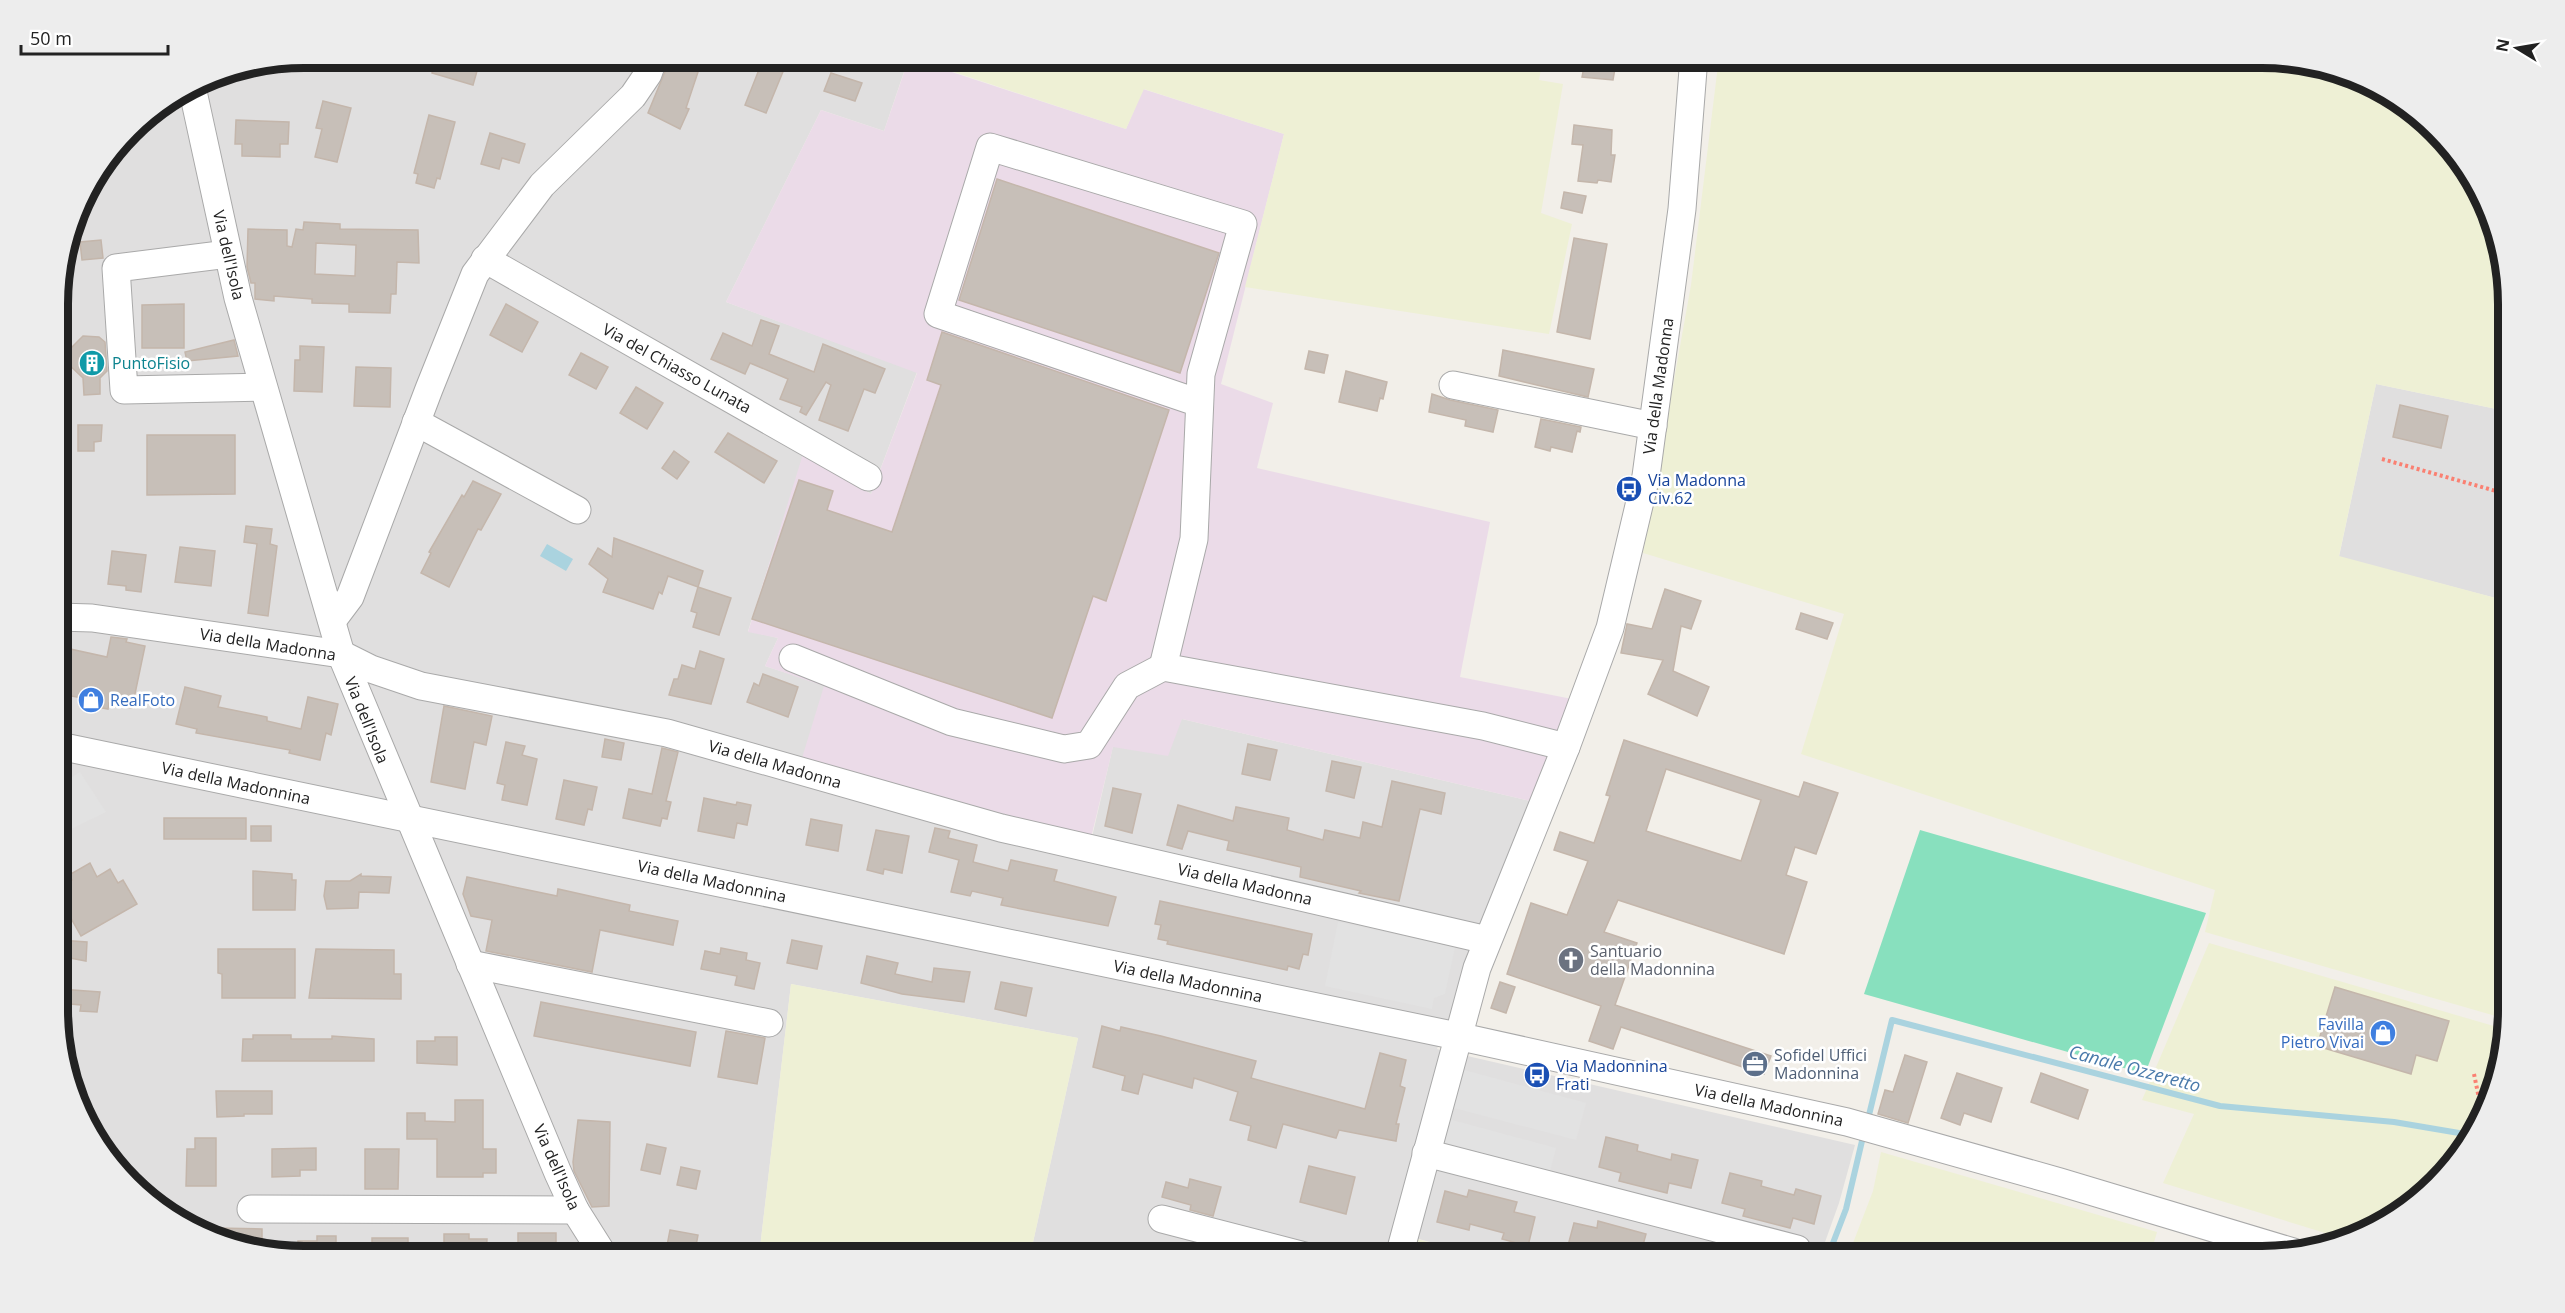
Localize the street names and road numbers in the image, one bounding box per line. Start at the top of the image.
street label: Via dell'Isola [208,208,250,302]
street label: Via della Madonna [1638,316,1678,456]
street label: Via del Chiasso Lunata [599,318,755,418]
street label: Via della Madonna [198,622,338,666]
street label: Via dell'Isola [340,673,394,767]
street label: Via della Madonna [706,734,844,794]
street label: Via della Madonnina [160,756,312,810]
street label: Via della Madonnina [636,854,788,908]
street label: Via della Madonna [1175,858,1315,910]
street label: Via della Madonnina [1112,954,1264,1008]
street label: Via della Madonnina [1693,1078,1845,1132]
street label: Via dell'Isola [528,1121,586,1213]

